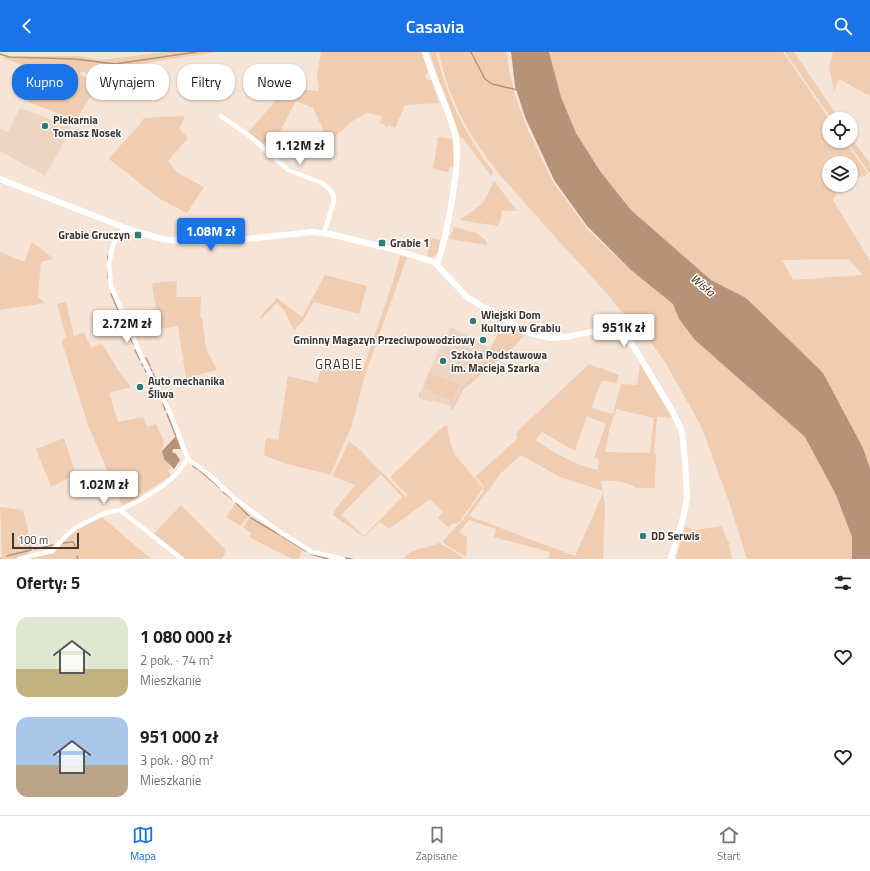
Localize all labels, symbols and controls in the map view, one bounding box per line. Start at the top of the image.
text: Casavia [406,13,464,40]
icon: back [16,15,38,37]
icon: search [832,15,854,37]
chip: Kupno [12,64,78,100]
chip: Wynajem [86,64,169,100]
chip: Filtry [177,64,235,100]
chip: Nowe [243,64,306,100]
place label: Piekarnia Tomasz Nosek [53,112,122,141]
map controls [822,112,858,192]
button: locate [822,112,858,148]
marker: Piekarnia Tomasz Nosek [40,121,50,131]
pin: 1.12M zł [259,132,341,166]
text: 1.12M zł [275,135,325,155]
button: layers [822,156,858,192]
pin: 1.08M zł [170,218,252,252]
text: 1.08M zł [186,221,236,241]
place label: Grabie Gruczyn [58,227,130,243]
marker: Grabie Gruczyn [133,230,143,240]
place label: Grabie 1 [390,235,429,251]
marker: Grabie 1 [377,238,387,248]
water label: Wisła [687,269,720,302]
place label: Wiejski Dom Kultury w Grabiu [481,307,561,336]
pin: 2.72M zł [86,310,168,344]
text: 2.72M zł [102,313,152,333]
pin: 951K zł [587,314,661,348]
marker: Wiejski Dom Kultury w Grabiu [468,316,478,326]
text: 951K zł [602,317,646,337]
place label: Gminny Magazyn Przeciwpowodziowy [293,332,475,348]
marker: Gminny Magazyn Przeciwpowodziowy [478,335,488,345]
place label: Szkoła Podstawowa im. Macieja Szarka [451,347,548,376]
district label: GRABIE [315,354,363,374]
marker: Szkoła Podstawowa im. Macieja Szarka [438,356,448,366]
place label: Auto mechanika Śliwa [148,373,225,402]
marker: Auto mechanika Śliwa [135,382,145,392]
pin: 1.02M zł [63,471,145,505]
text: 1.02M zł [79,474,129,494]
place label: DD Serwis [651,528,700,544]
scale bar [12,531,79,550]
marker: DD Serwis [638,531,648,541]
text: 100 m [18,532,48,548]
text: Oferty: 5 [16,570,80,596]
icon: filters [832,572,854,594]
text: 1 080 000 zł [140,624,232,650]
icon: home [48,633,96,681]
icon: heart [832,646,854,668]
text: 2 pok. · 74 m² [140,650,213,670]
text: Mieszkanie [140,670,201,690]
text: 951 000 zł [140,724,219,750]
icon: home [48,733,96,781]
icon: heart [832,746,854,768]
text: 3 pok. · 80 m² [140,750,213,770]
text: Mieszkanie [140,770,201,790]
tab: Mapa [130,824,156,864]
tab: Zapisane [416,824,457,864]
tab: Start [717,824,740,864]

